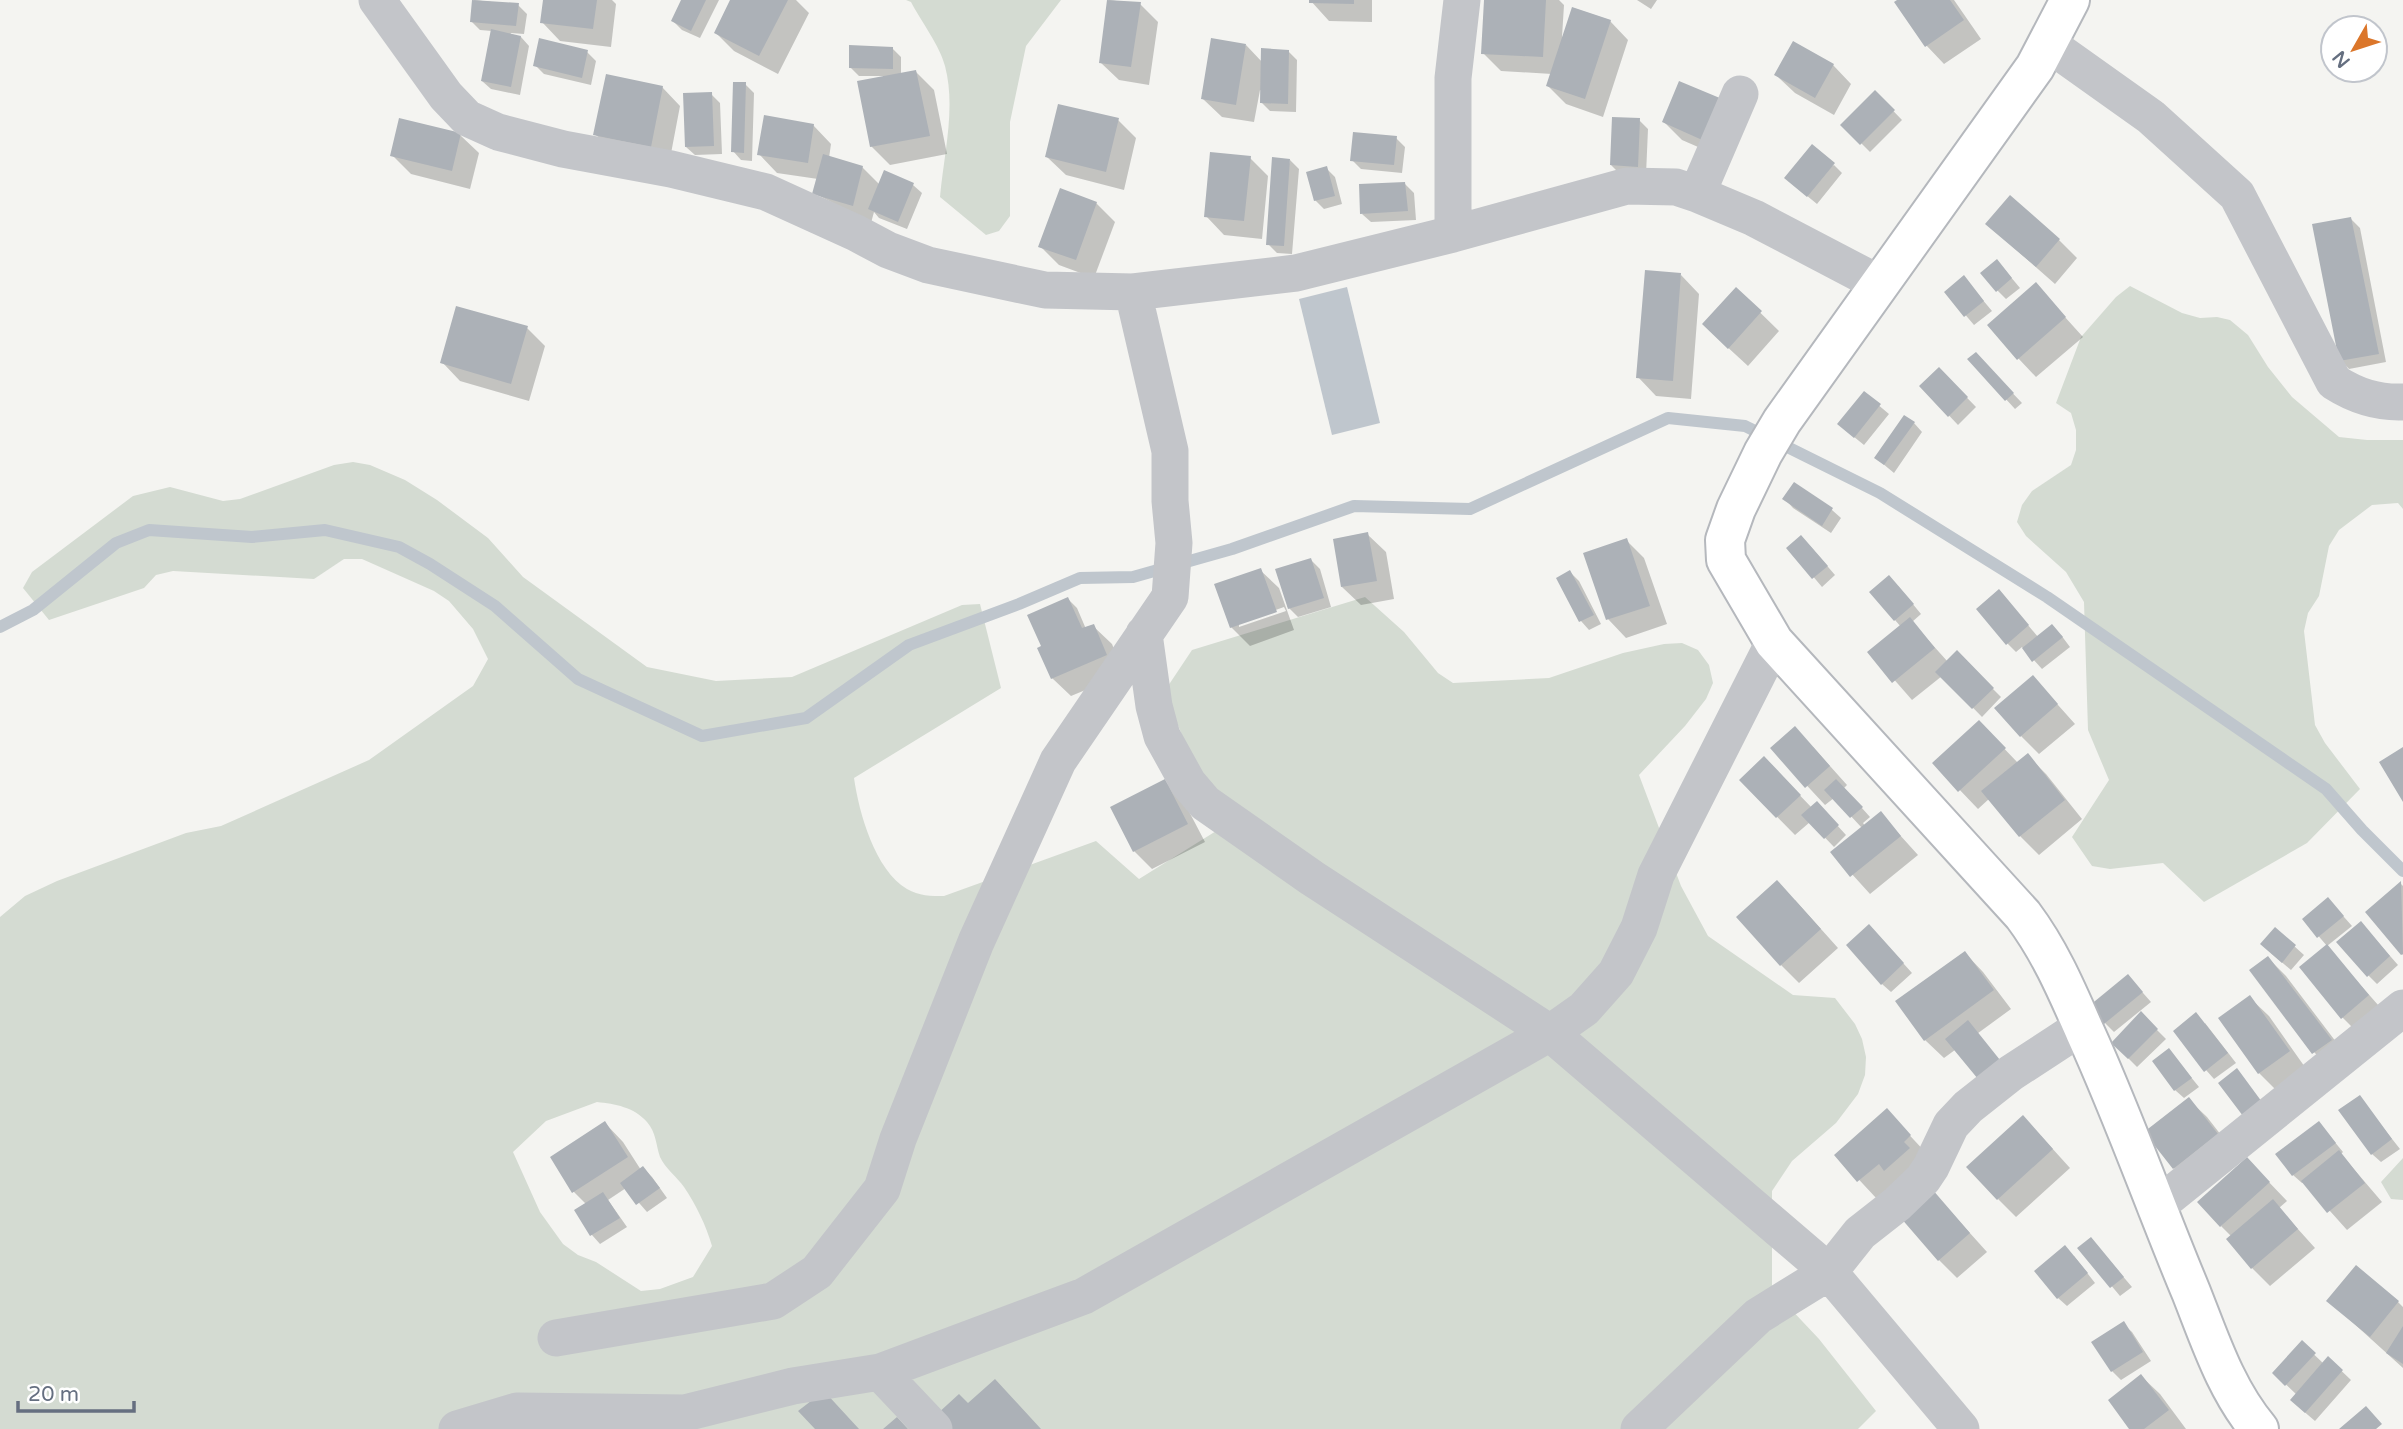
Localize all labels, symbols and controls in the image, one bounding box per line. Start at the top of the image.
north arrow [2319,14,2389,84]
text: N [2328,46,2355,72]
scale bar [18,1370,133,1414]
text: 20 m [28,1382,79,1407]

